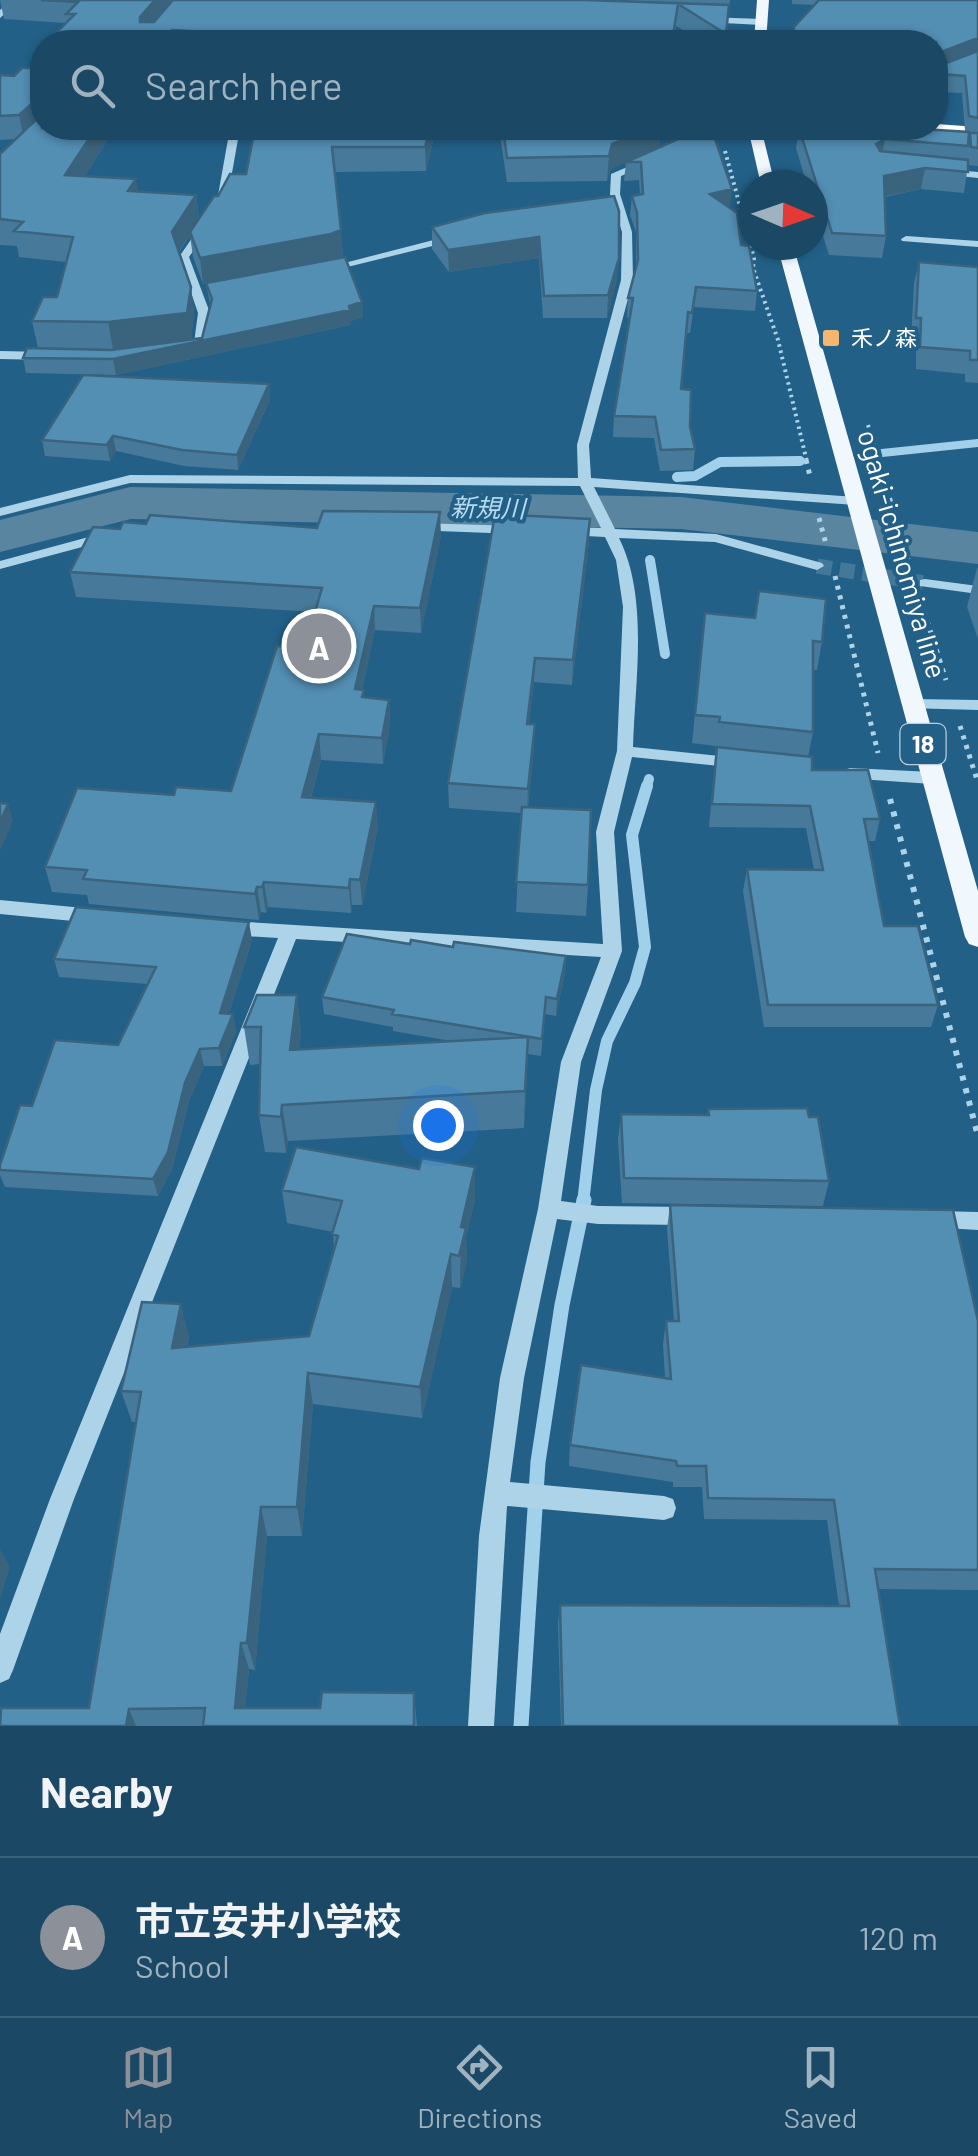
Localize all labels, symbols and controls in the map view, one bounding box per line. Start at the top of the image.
search box [30,30,948,140]
icon: search [65,58,120,113]
text: Search here [145,62,343,108]
north arrow [738,170,828,260]
place label: 禾ノ森 [851,324,917,350]
marker: 禾ノ森 [820,327,842,349]
street label: ogaki-ichinomiya line [851,425,955,682]
water label: 新規川 [450,491,529,523]
pin: A [286,608,352,684]
road number: 18 [900,724,946,764]
your location [413,1100,464,1151]
text: Nearby [40,1766,173,1816]
text: 市立安井小学校 [135,1897,401,1943]
text: A [62,1918,83,1956]
text: 120 m [859,1918,938,1956]
text: School [135,1946,230,1984]
tab: Map [121,2040,176,2134]
tab: Directions [417,2040,542,2134]
tab: Saved [784,2040,857,2134]

